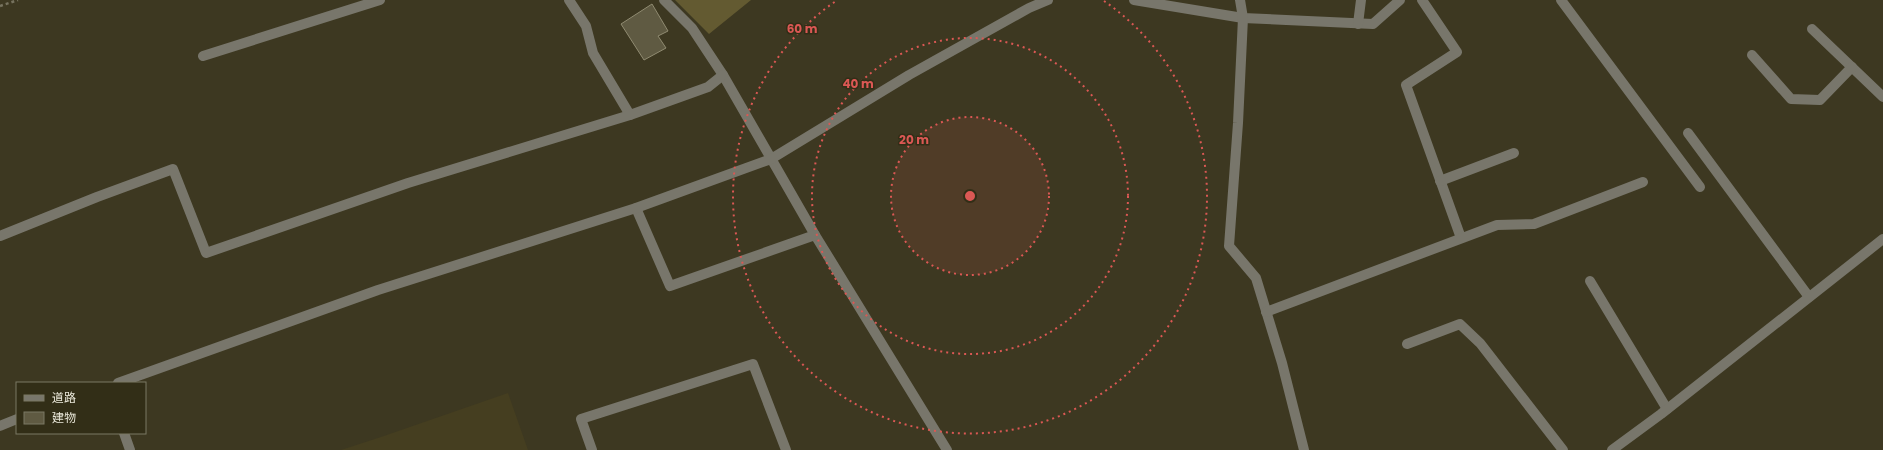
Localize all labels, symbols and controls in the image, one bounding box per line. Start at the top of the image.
text: 60 m [787,20,818,37]
text: 40 m [842,75,874,92]
text: 20 m [899,131,929,148]
centre of rings [963,189,977,203]
legend [16,382,146,434]
text: 道路 [52,389,76,406]
text: 建物 [52,409,76,426]

